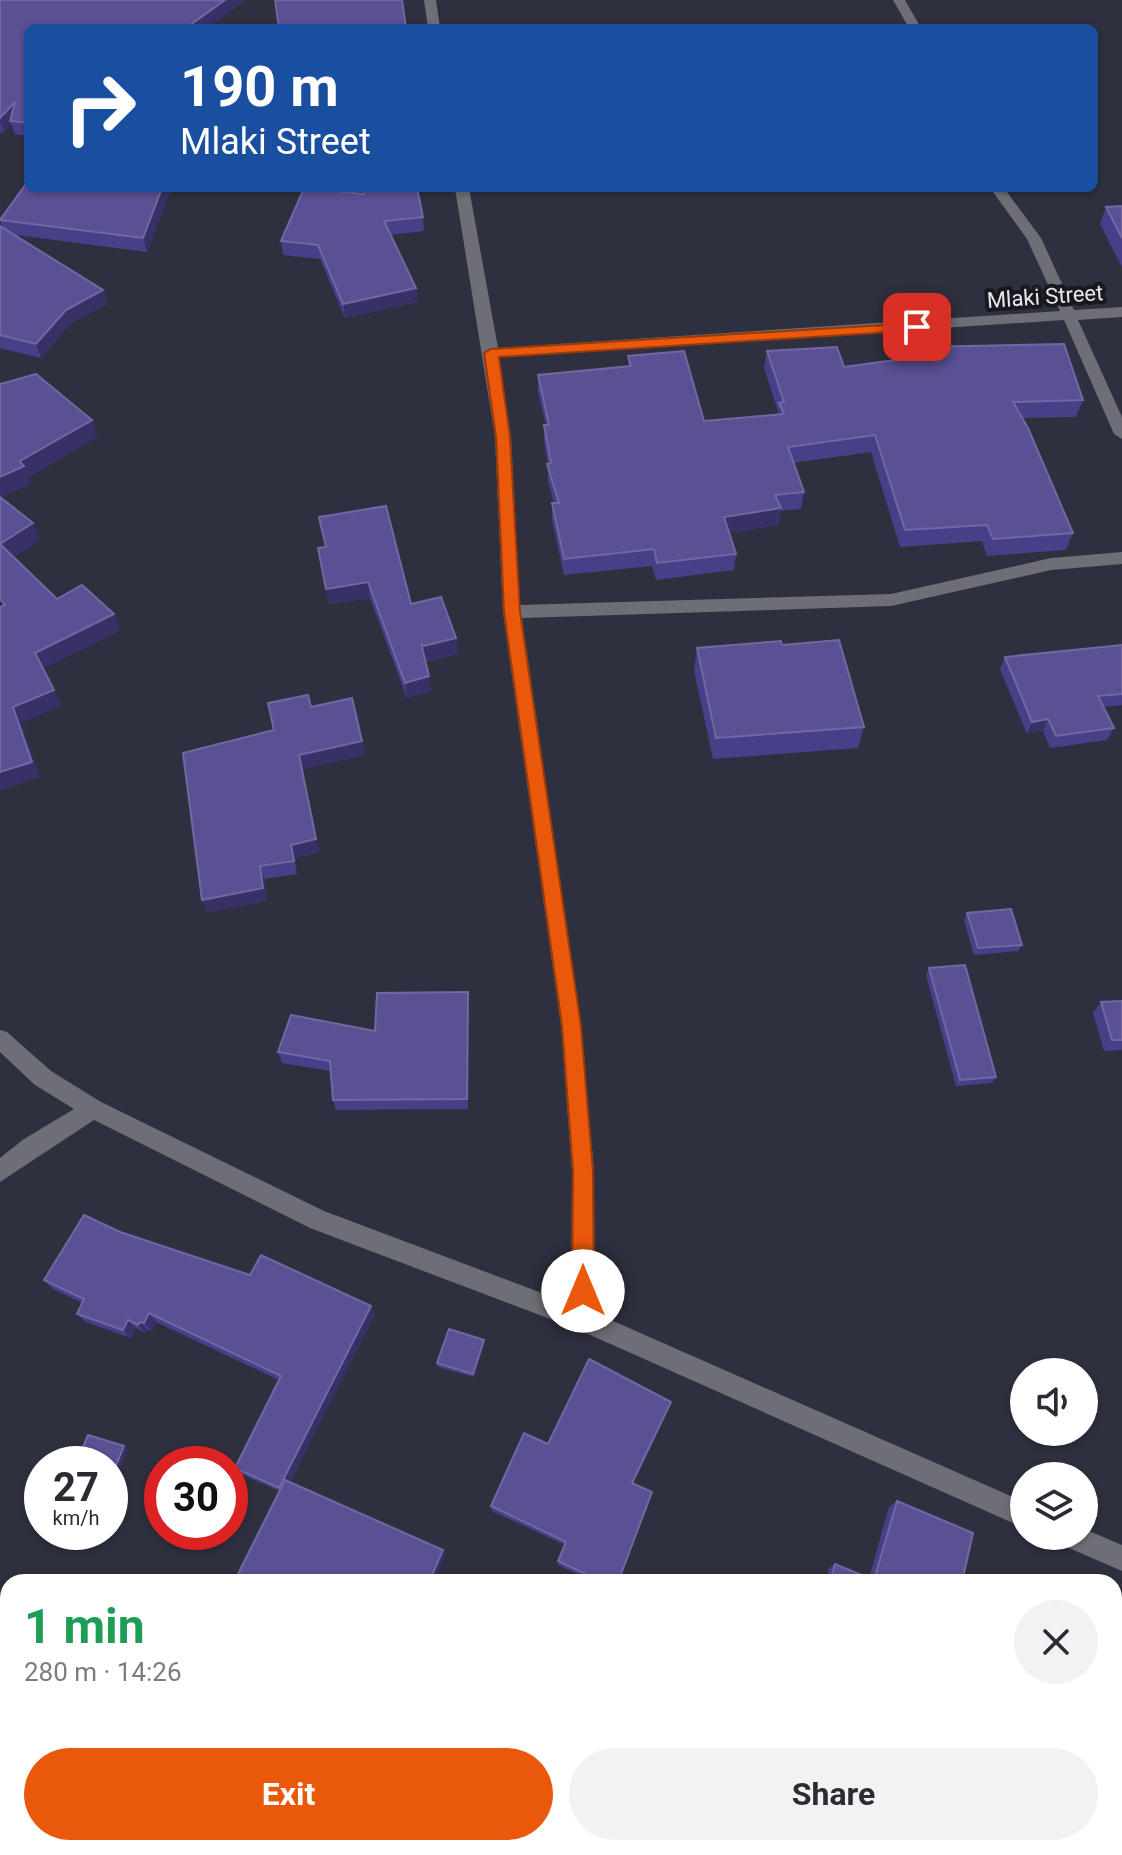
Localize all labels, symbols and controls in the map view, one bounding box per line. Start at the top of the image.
text: 190 m [180,54,339,120]
icon: right [48,56,152,160]
text: Mlaki Street [180,121,371,163]
street label: Mlaki Street [986,280,1104,313]
pin [883,293,951,361]
icon: arrive [895,305,939,349]
position arrow [541,1249,625,1333]
map controls [1010,1358,1098,1550]
button: sound [1010,1358,1098,1446]
speed limit sign: 30 [144,1446,248,1550]
button: layers [1010,1462,1098,1550]
text: 27 [53,1464,99,1511]
text: km/h [53,1506,99,1530]
text: 1 min [24,1598,145,1655]
button: close [1014,1600,1098,1684]
text: 280 m · 14:26 [24,1657,182,1687]
button: Exit [24,1748,553,1840]
button: Share [569,1748,1098,1840]

